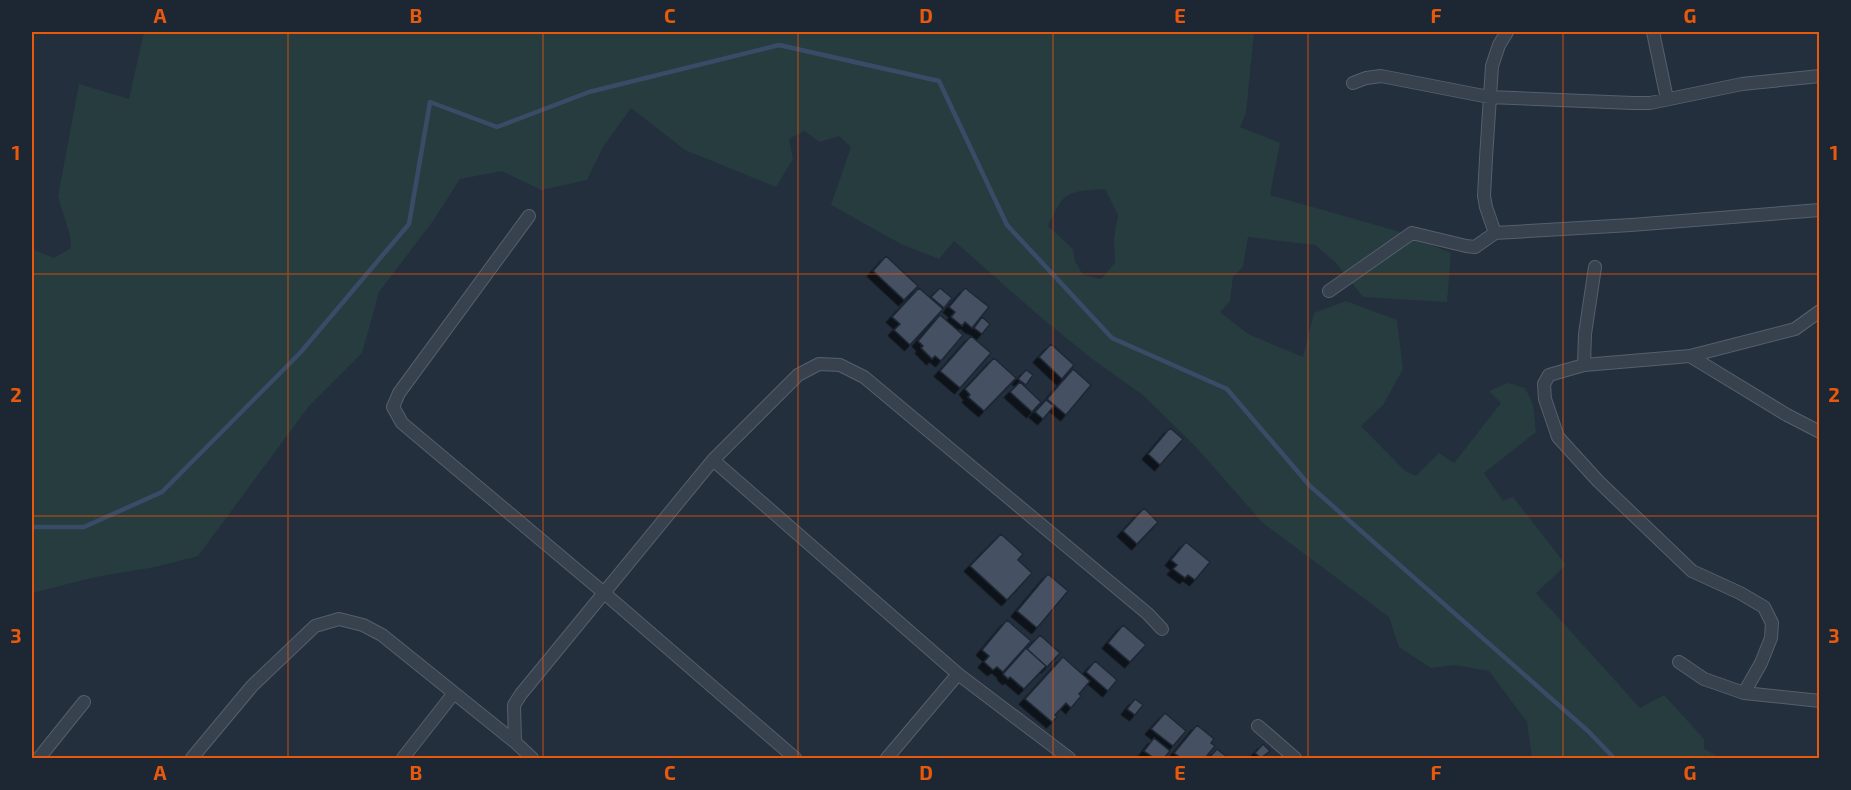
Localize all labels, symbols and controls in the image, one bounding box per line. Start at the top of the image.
text: A [153,3,167,27]
text: B [410,3,422,27]
text: C [664,3,676,27]
text: D [919,3,933,27]
text: E [1174,3,1186,27]
text: F [1430,3,1442,27]
text: G [1684,3,1696,27]
text: 1 [12,140,20,164]
text: 1 [1830,140,1838,164]
text: 2 [10,382,22,406]
text: 2 [1828,382,1840,406]
text: 3 [10,623,22,647]
text: 3 [1828,623,1840,647]
text: A [153,760,167,784]
text: B [410,760,422,784]
text: C [664,760,676,784]
text: D [919,760,933,784]
text: E [1174,760,1186,784]
text: F [1430,760,1442,784]
text: G [1684,760,1696,784]

